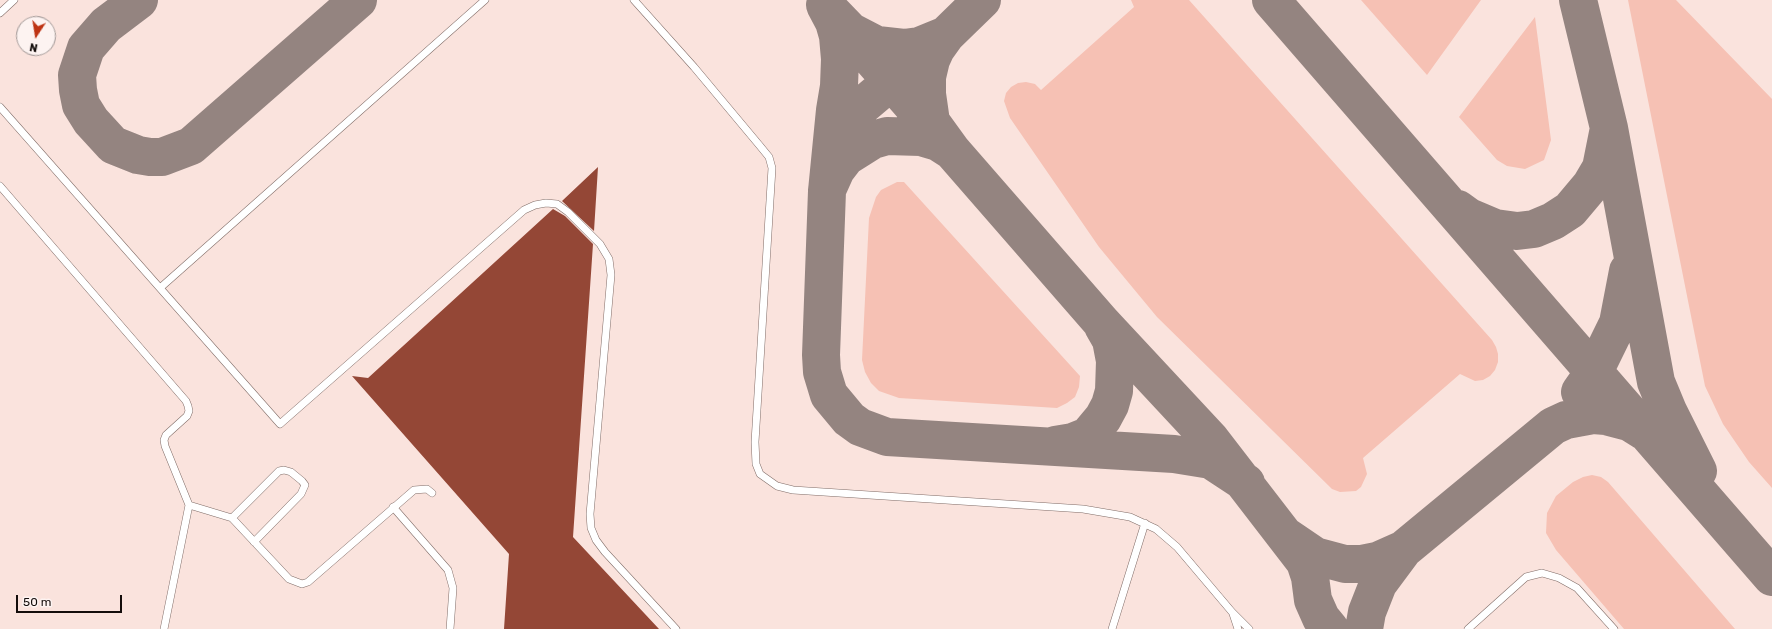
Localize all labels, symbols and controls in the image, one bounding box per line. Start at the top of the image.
north arrow [16,16,56,56]
text: N [28,40,39,54]
scale bar [18,587,124,613]
text: 50 m [23,595,51,609]

